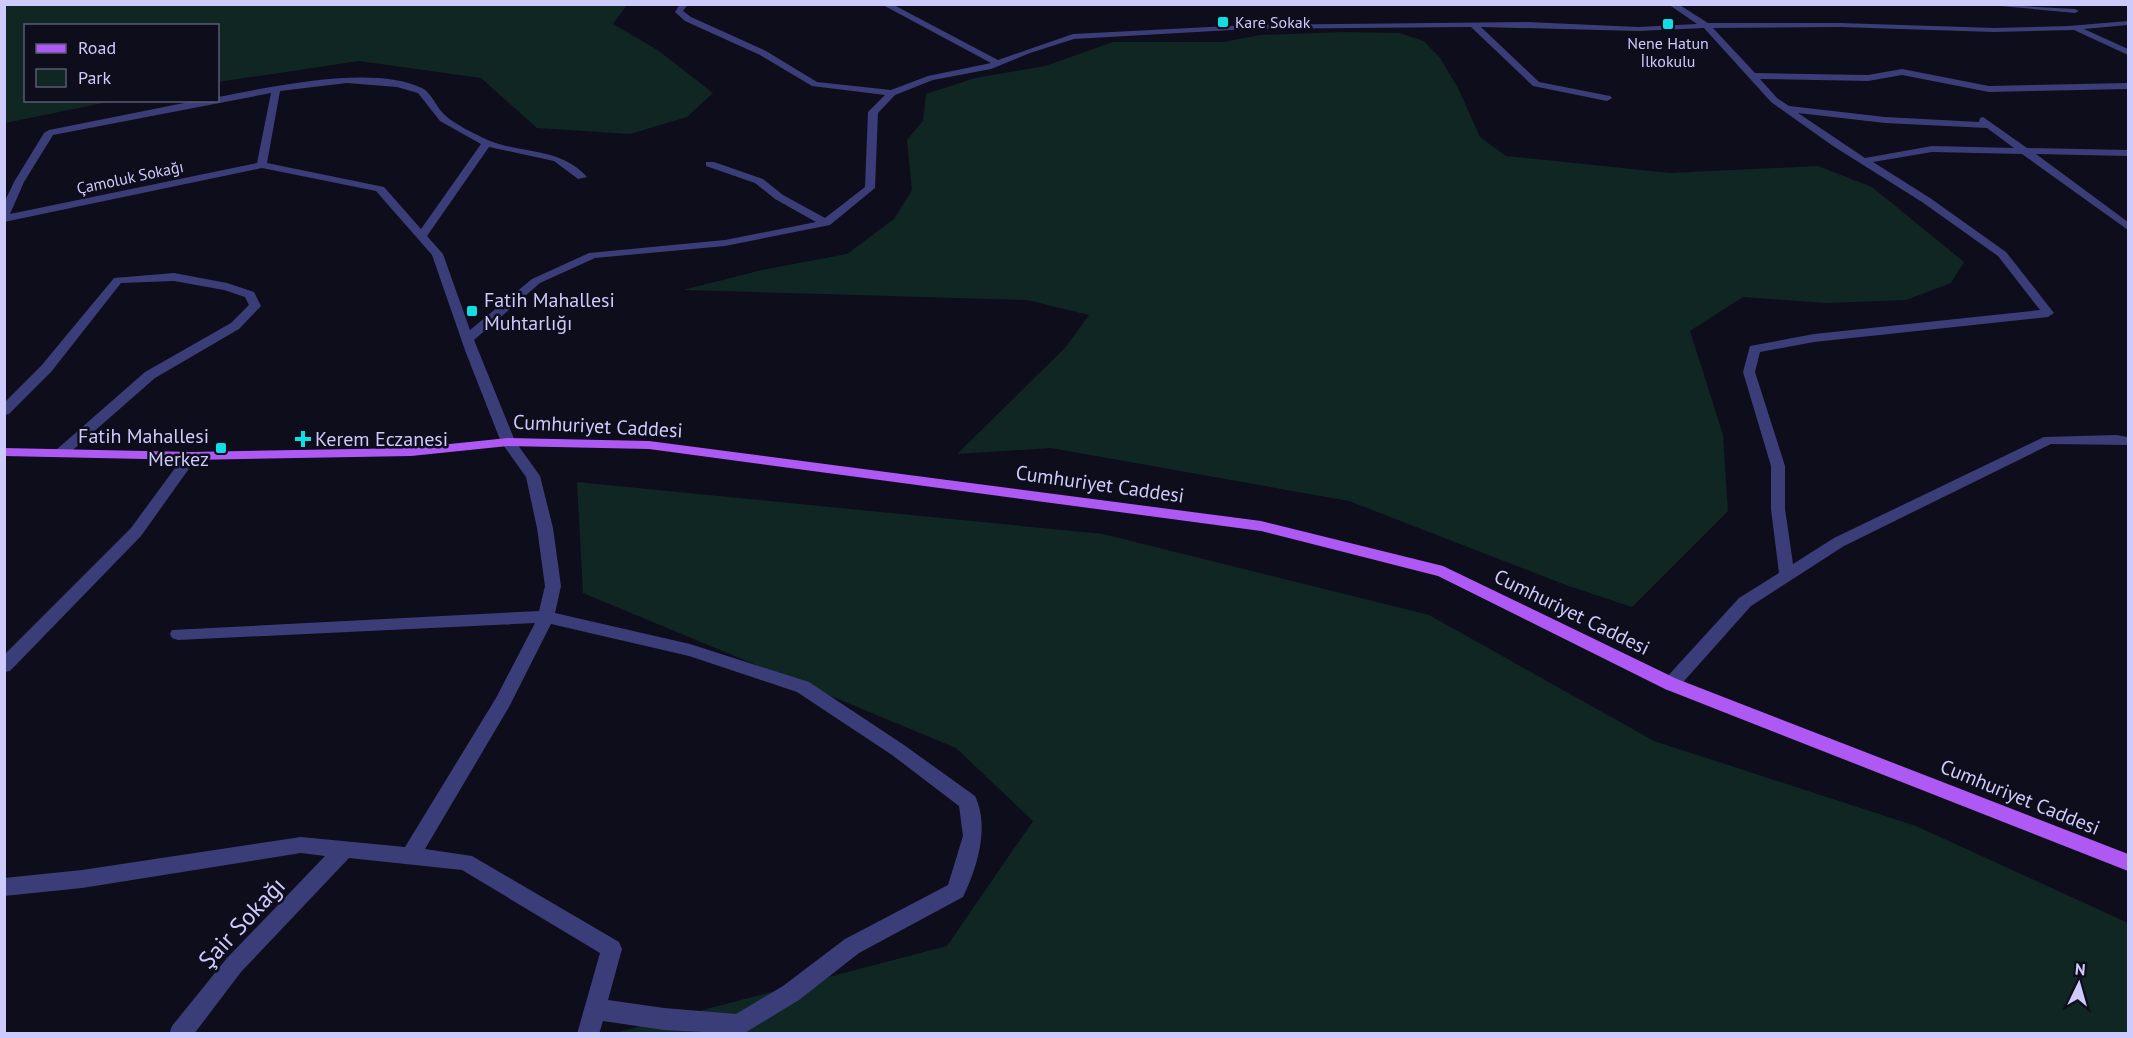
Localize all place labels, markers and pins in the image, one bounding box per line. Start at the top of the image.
place label: Kare Sokak [1235,12,1311,32]
marker: Kare Sokak [1216,15,1230,29]
marker: Nene Hatun İlkokulu [1661,17,1675,31]
place label: Nene Hatun İlkokulu [1627,33,1709,71]
place label: Fatih Mahallesi Muhtarlığı [484,287,615,336]
marker: Fatih Mahallesi Muhtarlığı [465,304,479,318]
place label: Fatih Mahallesi Merkez [78,423,209,472]
place label: Kerem Eczanesi [315,426,448,452]
marker: Kerem Eczanesi [296,432,310,446]
marker: Fatih Mahallesi Merkez [214,441,228,455]

